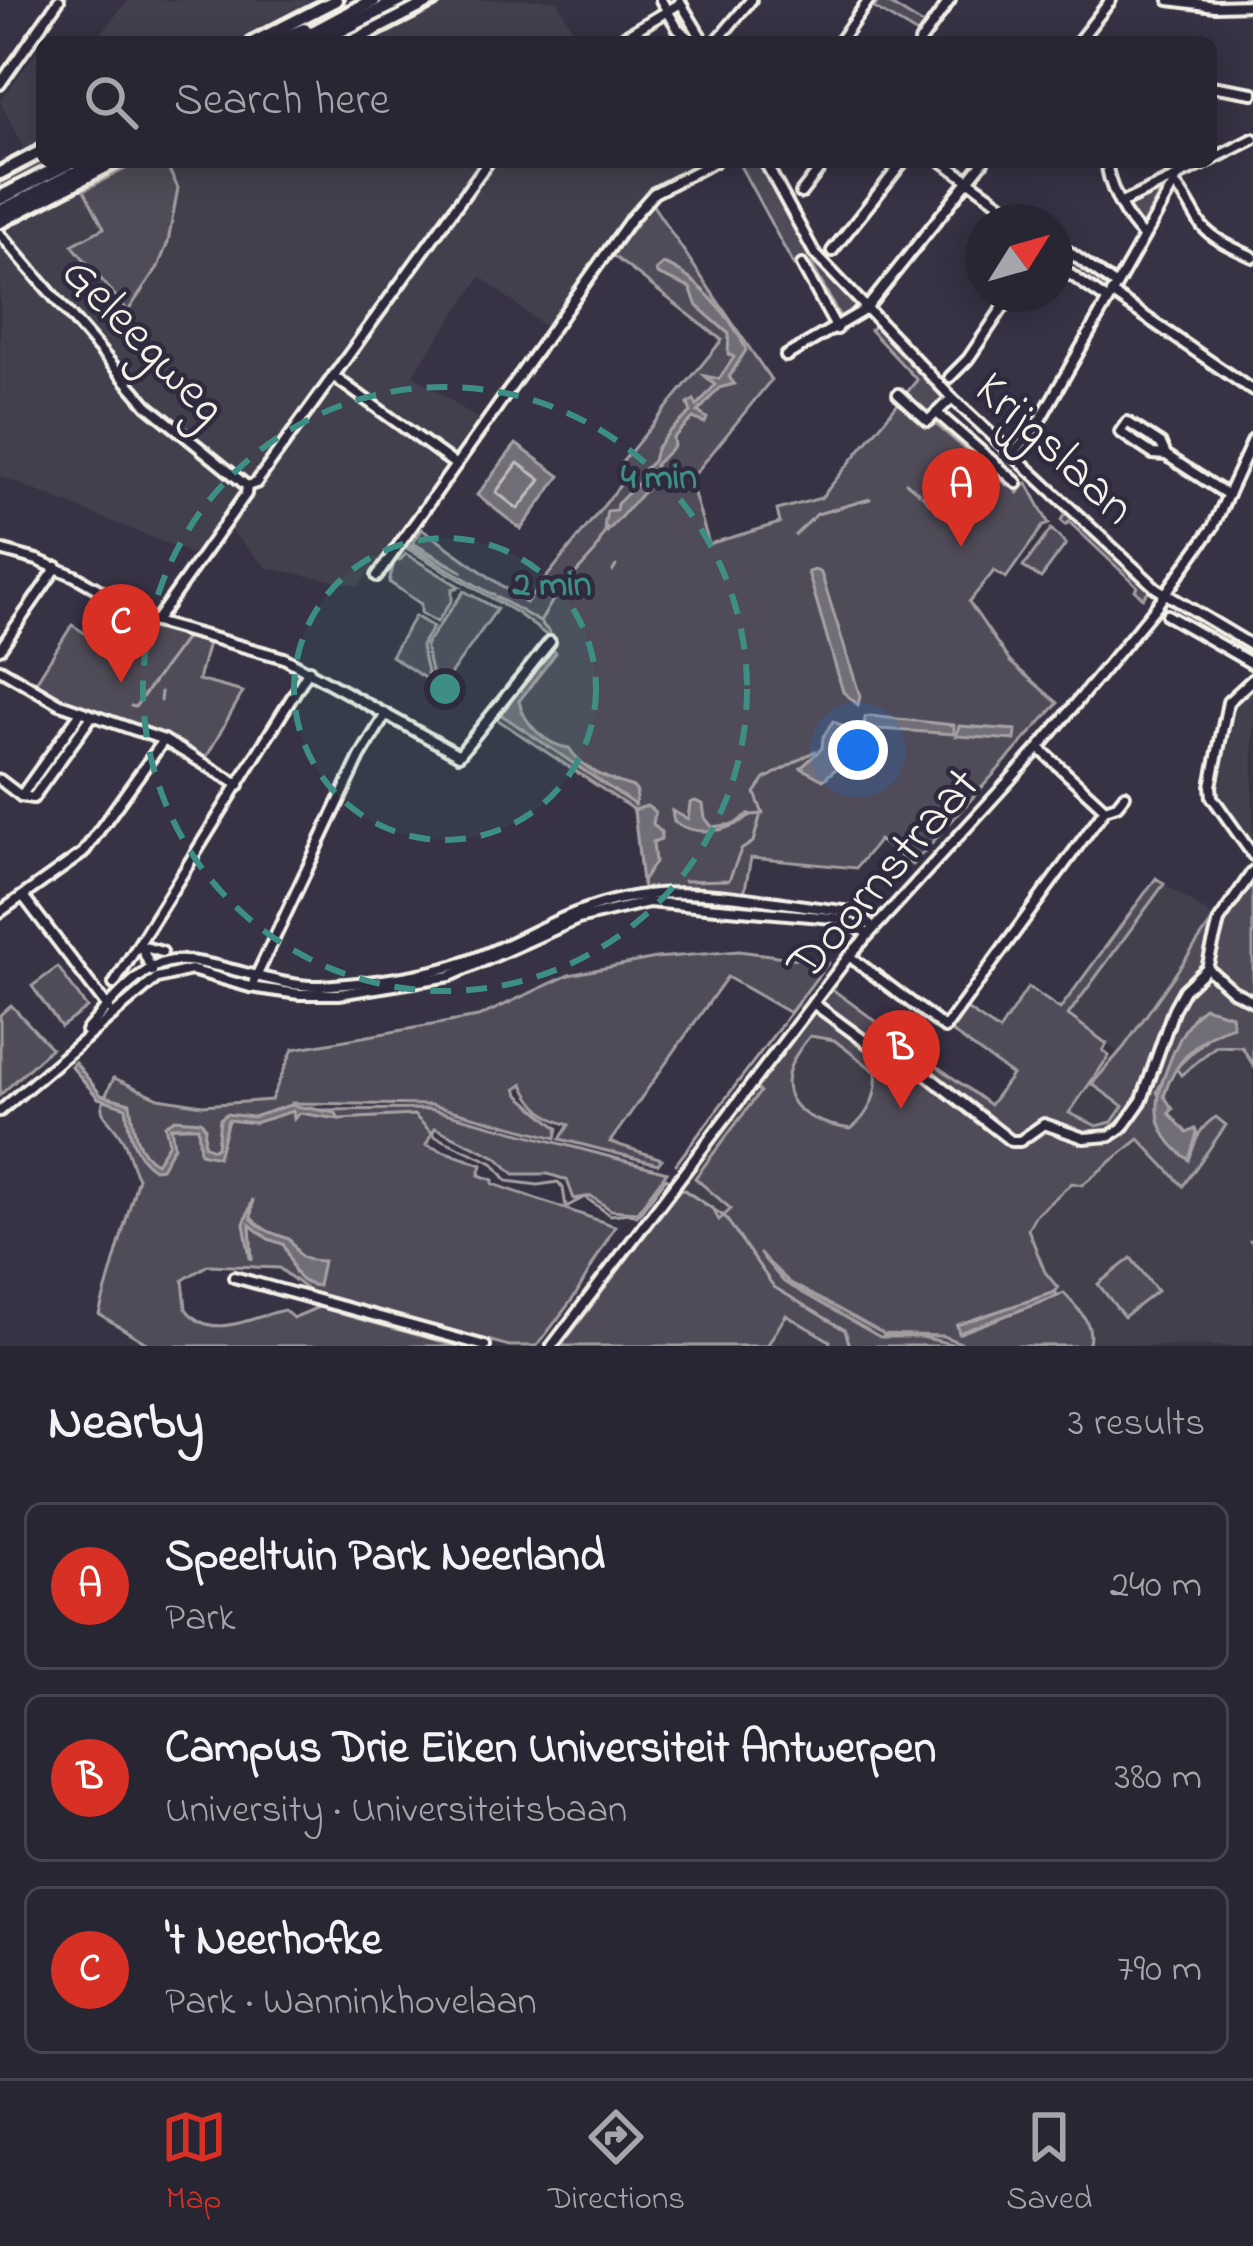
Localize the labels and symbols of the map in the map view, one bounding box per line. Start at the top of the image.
north arrow [965,204,1073,312]
street label: Geleegweg [42,240,242,444]
street label: Krijgslaan [955,355,1151,545]
pin: A [922,448,1000,547]
text: 4 min [621,453,697,506]
text: 2 min [511,560,592,613]
pin: C [82,584,160,683]
centre of rings [424,668,466,710]
your location [828,720,888,780]
street label: Doornstraat [769,752,1000,1001]
pin: B [862,1010,940,1109]

